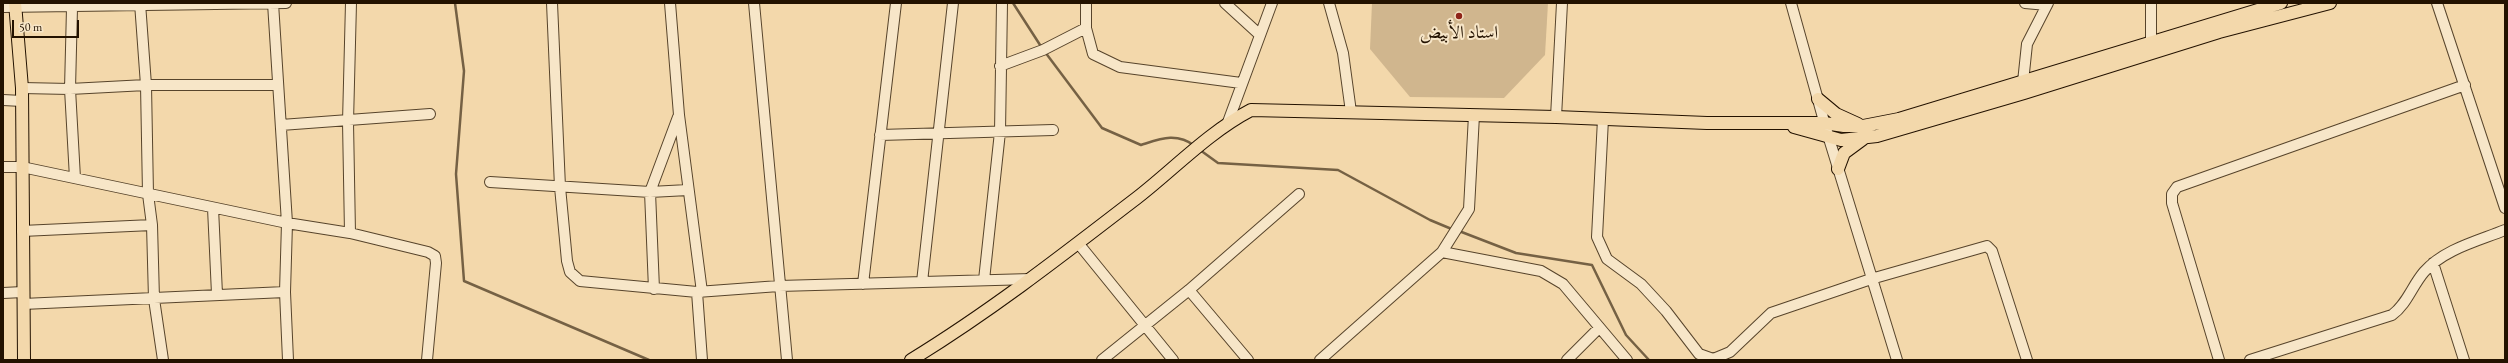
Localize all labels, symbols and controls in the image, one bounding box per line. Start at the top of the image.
marker: استاد الأبيض [1454,11,1464,21]
scale bar [14,12,81,38]
text: 50 m [19,19,42,35]
place label: استاد الأبيض [1420,22,1498,44]

